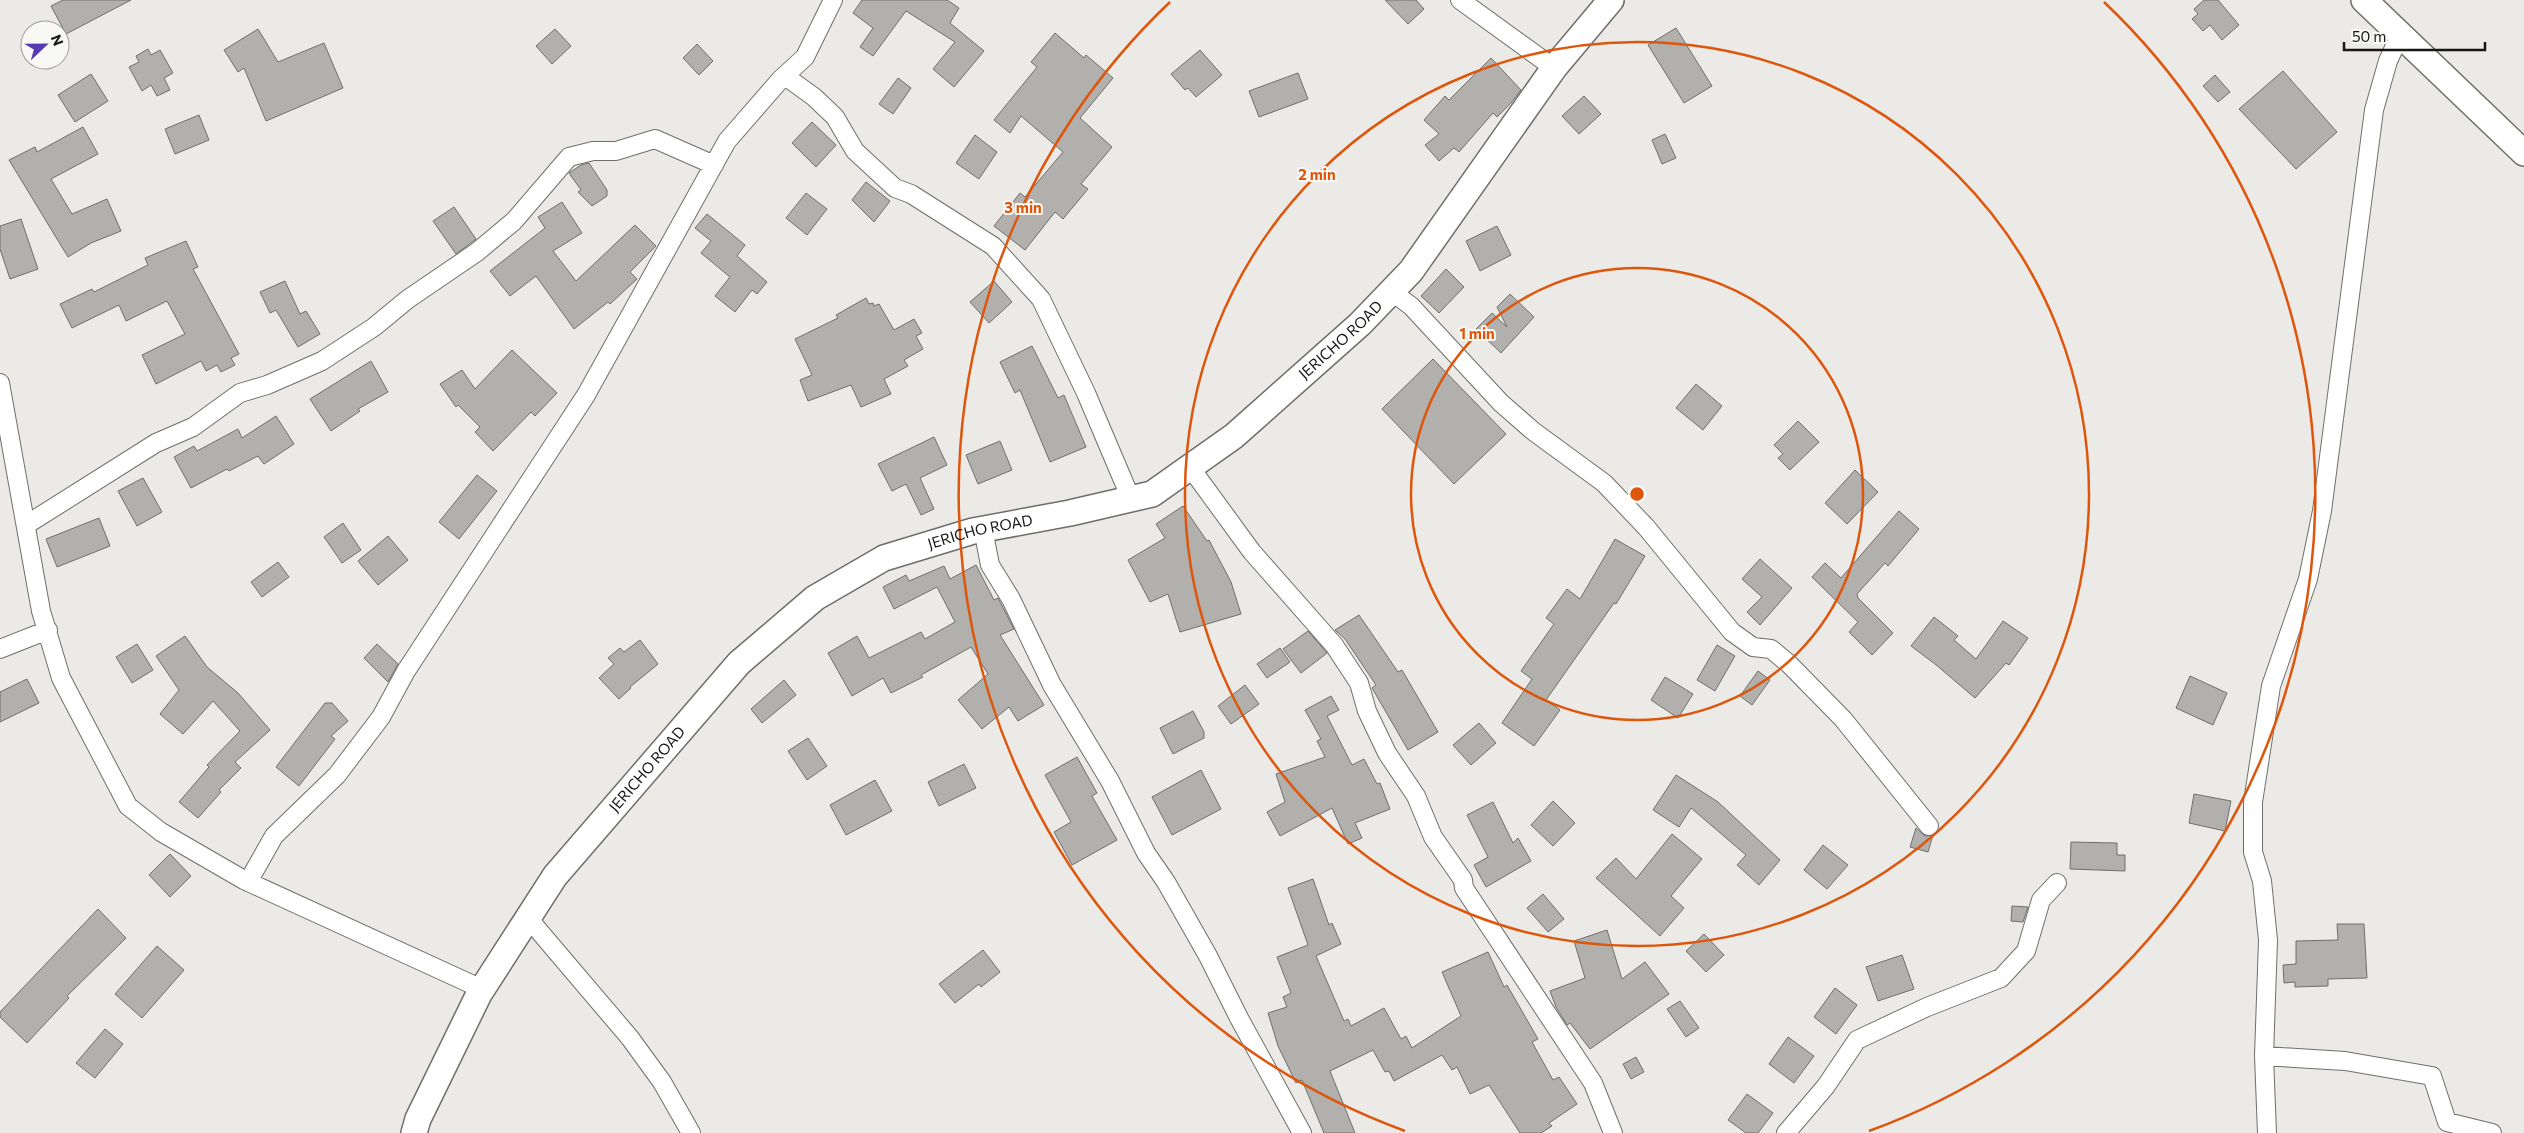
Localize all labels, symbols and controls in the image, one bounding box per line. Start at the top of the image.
north arrow [20,20,70,70]
scale bar [2344,20,2485,52]
text: 50 m [2352,27,2386,45]
text: N [48,32,67,48]
text: 2 min [1298,165,1336,183]
text: 3 min [1004,198,1042,216]
street label: JERICHO ROAD [1295,296,1386,382]
text: 1 min [1459,324,1495,342]
centre of rings [1628,485,1646,503]
street label: JERICHO ROAD [925,510,1034,552]
street label: JERICHO ROAD [605,722,688,815]

